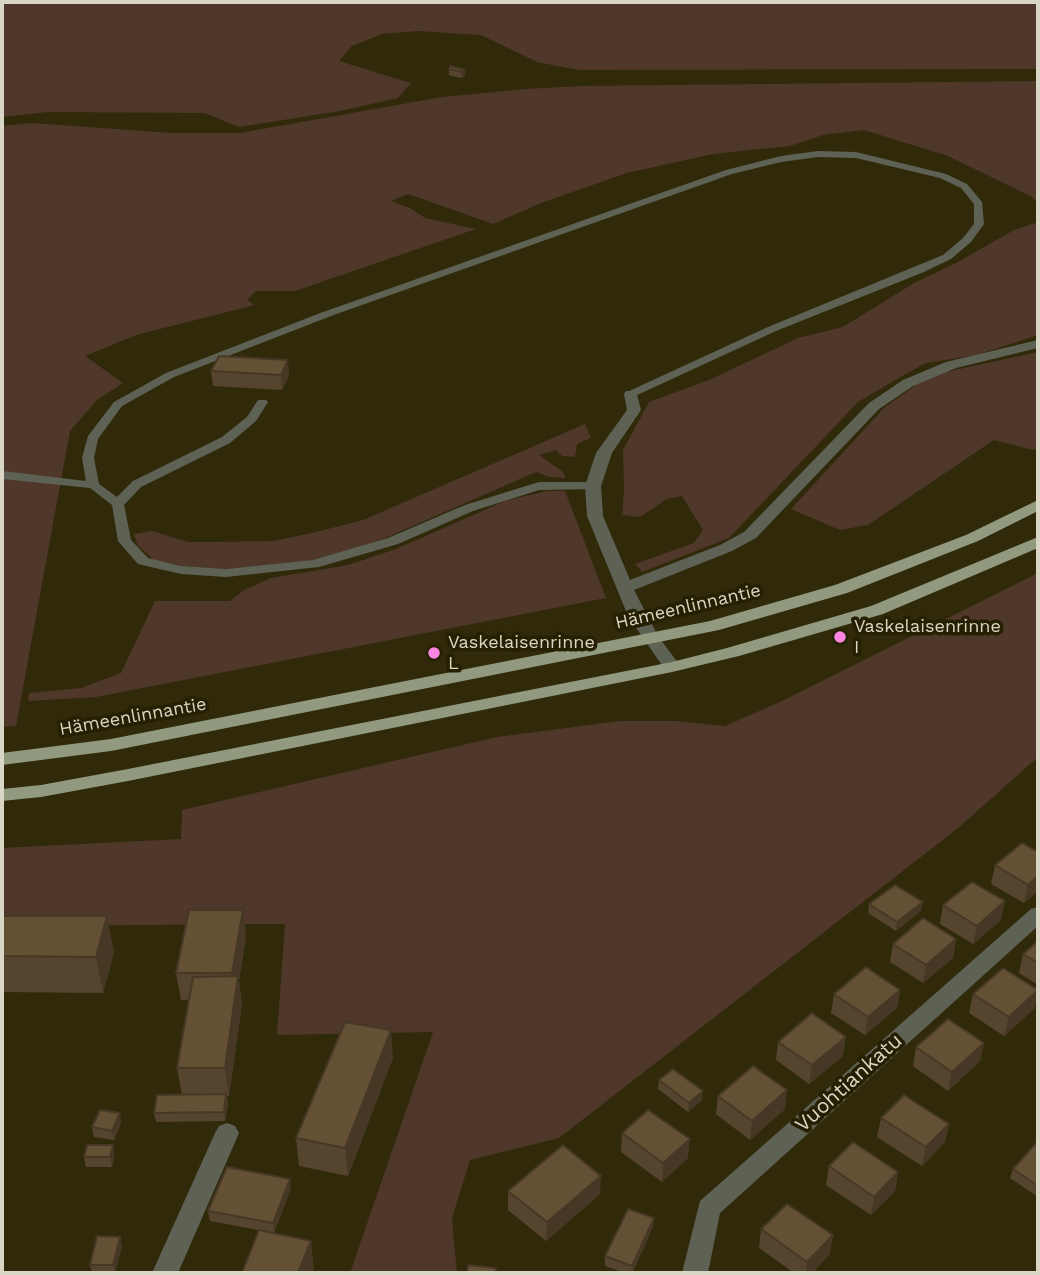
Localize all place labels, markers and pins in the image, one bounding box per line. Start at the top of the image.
place label: Vaskelaisenrinne I [854,616,1001,658]
marker: Vaskelaisenrinne I [832,629,848,645]
place label: Vaskelaisenrinne L [448,632,595,674]
marker: Vaskelaisenrinne L [426,645,442,661]

